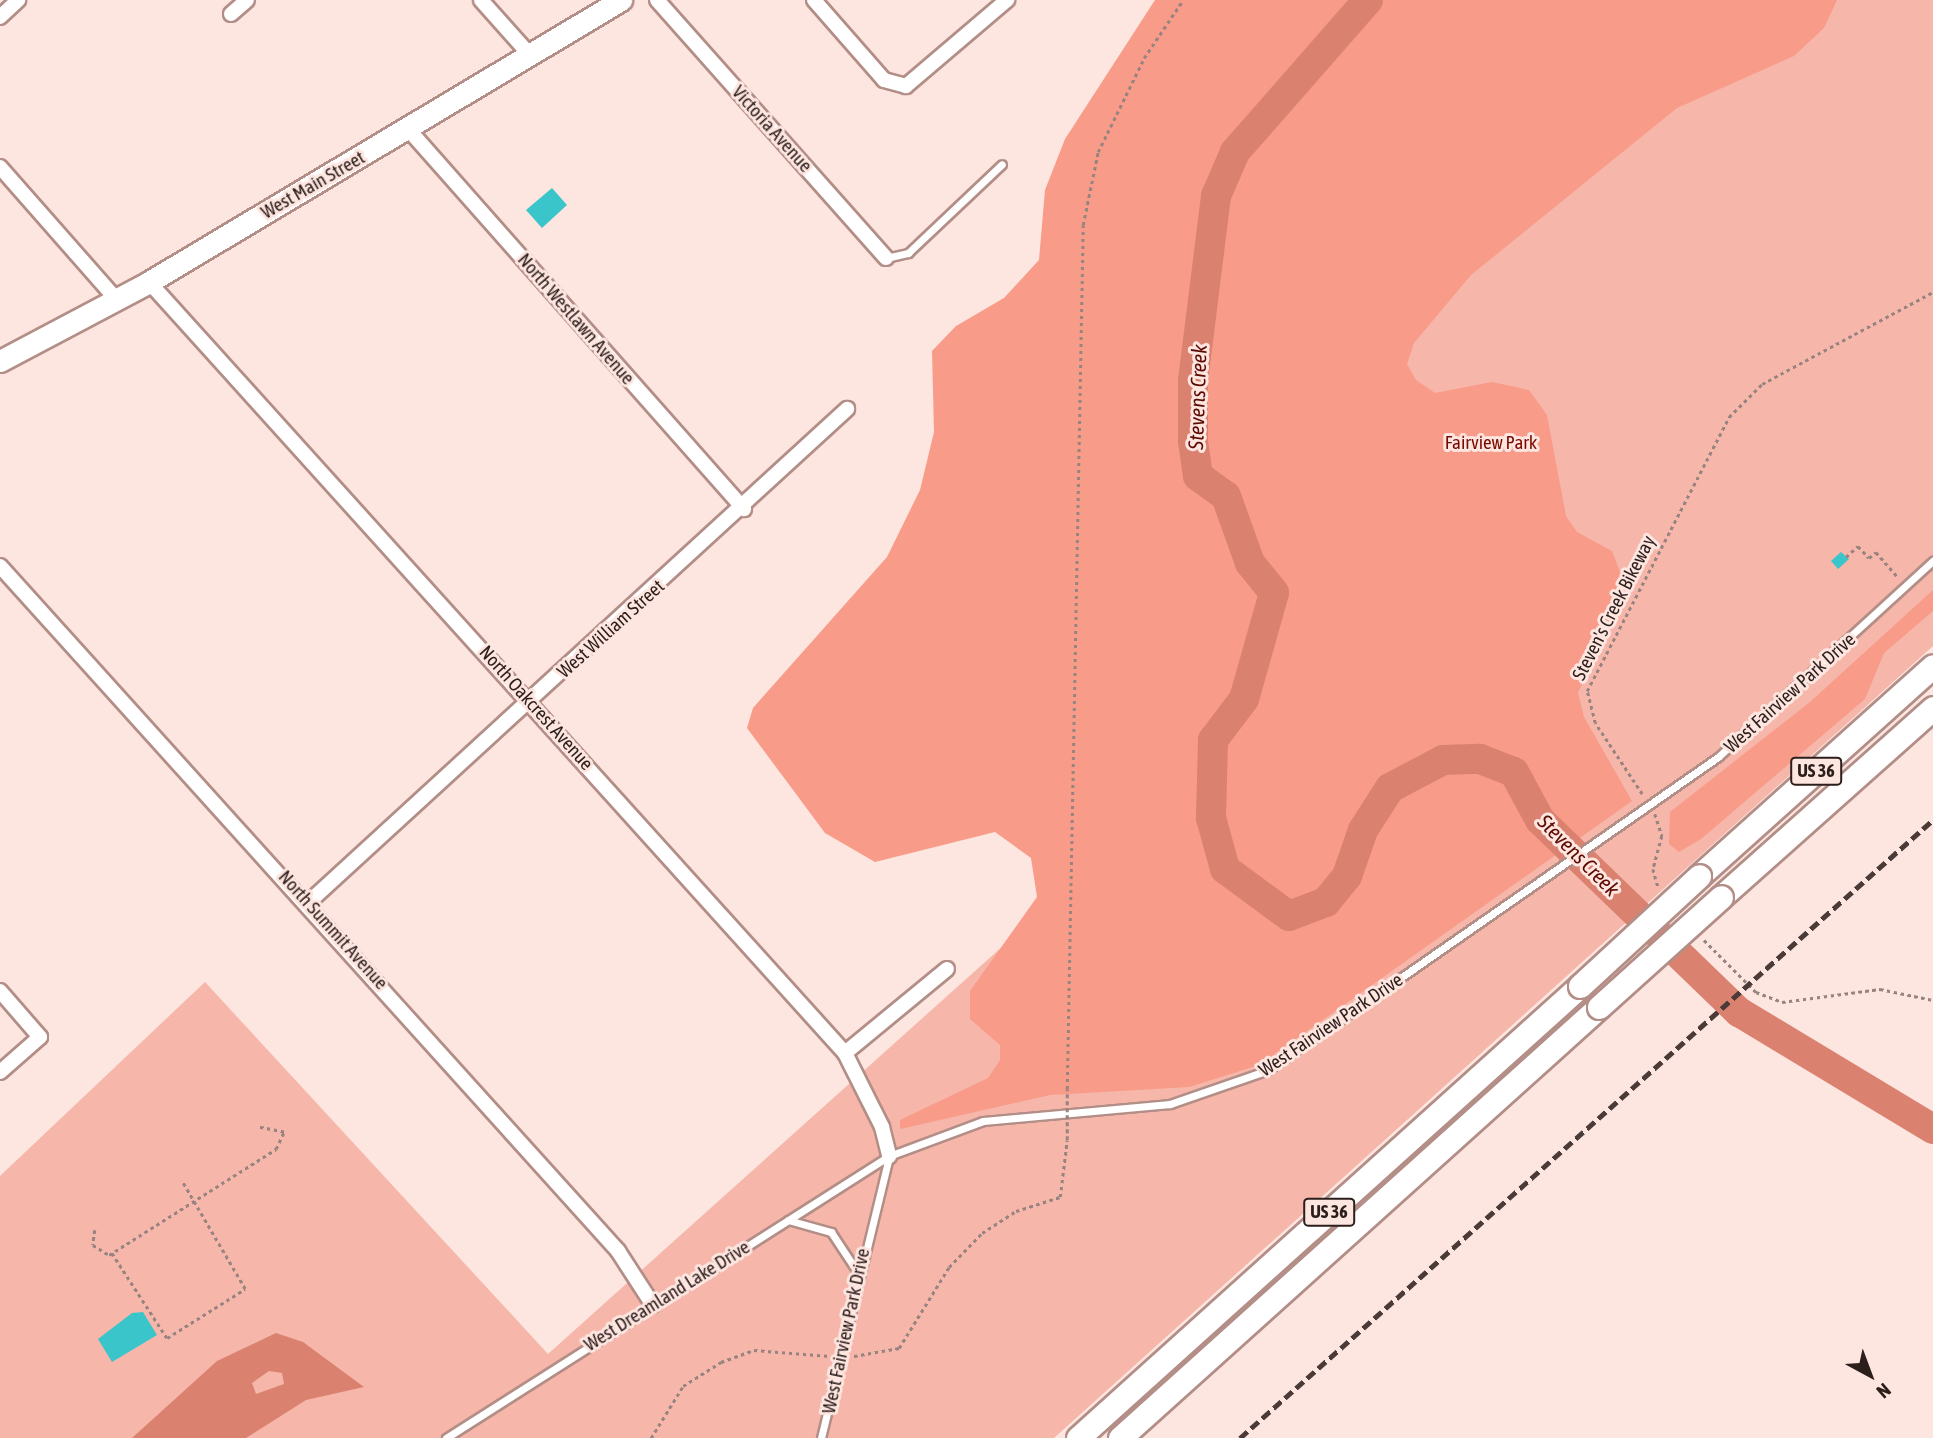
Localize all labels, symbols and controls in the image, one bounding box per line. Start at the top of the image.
street label: Victoria Avenue [727,81,817,177]
street label: West Main Street [257,146,369,224]
street label: North Westlawn Avenue [513,249,639,389]
water label: Stevens Creek [1183,344,1211,450]
park label: Fairview Park [1445,432,1537,454]
street label: Steven's Creek Bikeway [1568,532,1660,684]
street label: West William Street [553,575,669,683]
street label: West Fairview Park Drive [1720,628,1860,758]
street label: North Oakcrest Avenue [474,641,598,775]
road number: US 36 [1790,756,1842,786]
water label: Stevens Creek [1533,809,1625,901]
street label: North Summit Avenue [274,866,392,994]
street label: West Fairview Park Drive [1255,968,1407,1082]
road number: US 36 [1303,1198,1355,1226]
street label: West Dreamland Lake Drive [580,1236,754,1356]
street label: West Fairview Park Drive [817,1246,875,1416]
north arrow [1835,1340,1905,1410]
text: N [1872,1379,1895,1403]

